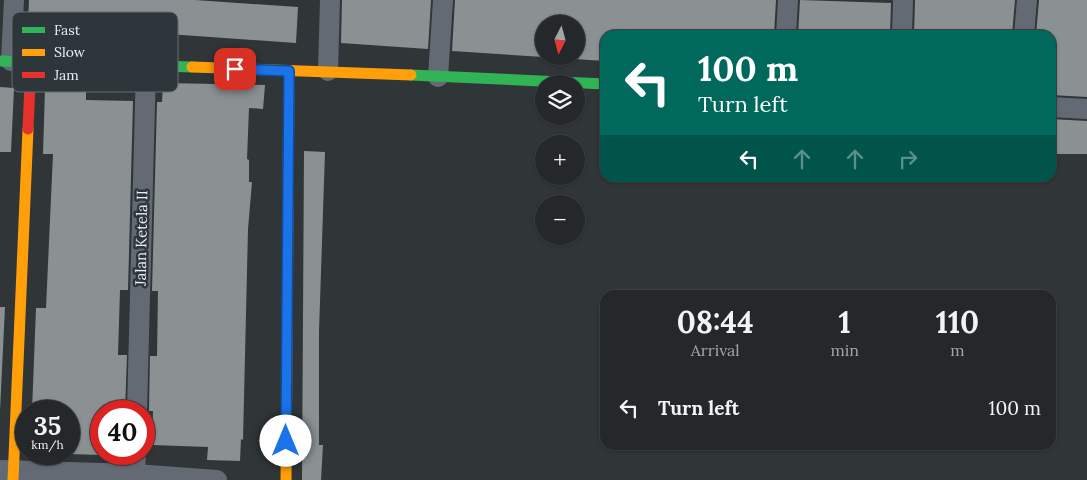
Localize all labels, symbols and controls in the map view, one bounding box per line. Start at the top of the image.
legend [12,12,178,92]
north arrow [535,15,585,65]
map controls [535,15,585,245]
text: Fast [54,21,81,39]
text: Slow [54,43,86,61]
text: 100 m [698,46,798,91]
pin [214,48,256,90]
icon: left [615,50,680,115]
icon: arrive [221,55,249,83]
text: Jam [53,66,79,84]
button: layers [535,75,585,125]
text: Turn left [698,90,788,118]
button: + [535,135,585,185]
icon: left [735,145,763,173]
icon: ahead [788,145,816,173]
icon: ahead [841,145,869,173]
icon: right [894,145,922,173]
street label: Jalan Ketela II [131,190,151,287]
button: − [535,195,585,245]
text: 08:44 [677,303,754,341]
text: 1 [839,303,851,341]
text: 110 [936,303,979,341]
text: Arrival [691,340,740,360]
text: min [830,340,859,360]
text: m [950,340,965,360]
icon: left [615,394,643,422]
text: Turn left [658,396,739,420]
text: 100 m [989,396,1041,420]
speed limit sign: 40 [90,400,155,465]
text: 35 [34,410,61,442]
position arrow [259,414,311,466]
text: km/h [31,437,64,452]

